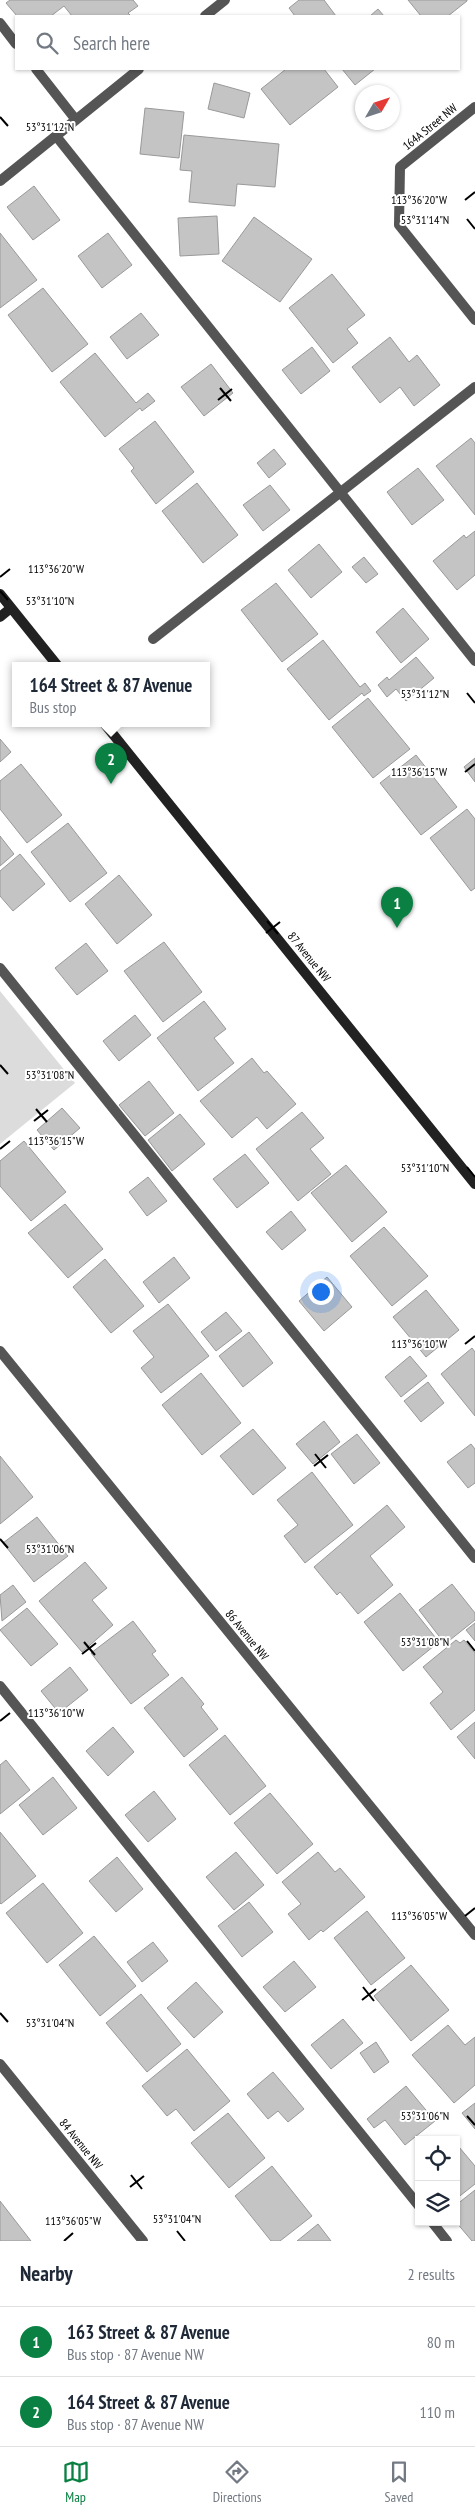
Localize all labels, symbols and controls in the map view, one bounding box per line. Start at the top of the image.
search box [15,15,460,70]
icon: search [33,29,61,57]
text: Search here [73,31,150,55]
north arrow [355,85,400,130]
street label: 164A Street NW [399,100,460,153]
text: 53°31'12"N [26,119,74,134]
text: 113°36'20"W [391,192,447,207]
text: 53°31'14"N [401,212,449,227]
text: 113°36'20"W [28,561,84,576]
text: 53°31'10"N [26,593,74,608]
popup [12,662,210,727]
text: 164 Street & 87 Avenue [30,673,192,697]
text: 53°31'12"N [401,686,449,701]
text: Bus stop [30,697,76,717]
pin: 2 [95,743,127,784]
text: 113°36'15"W [391,764,447,779]
pin: 1 [381,887,413,928]
street label: 87 Avenue NW [285,929,334,985]
text: 53°31'08"N [26,1067,74,1082]
text: 113°36'15"W [28,1133,84,1148]
text: 53°31'10"N [401,1160,449,1175]
your location [308,1279,334,1305]
text: 113°36'10"W [391,1336,447,1351]
text: 53°31'06"N [26,1541,74,1556]
street label: 86 Avenue NW [223,1606,272,1663]
text: 53°31'08"N [401,1634,449,1649]
text: 113°36'10"W [28,1705,84,1720]
text: 113°36'05"W [391,1908,447,1923]
text: 53°31'04"N [26,2015,74,2030]
text: 53°31'06"N [401,2108,449,2123]
street label: 84 Avenue NW [57,2115,106,2172]
map controls [415,2136,460,2226]
button: locate [415,2136,460,2181]
button: layers [415,2181,460,2226]
text: 53°31'04"N [153,2211,201,2226]
text: 113°36'05"W [45,2213,101,2228]
text: Nearby [20,2260,73,2287]
text: 2 results [408,2264,455,2284]
text: 163 Street & 87 Avenue [67,2320,230,2344]
text: 1 [32,2332,40,2352]
text: 80 m [427,2332,455,2352]
text: Bus stop · 87 Avenue NW [67,2344,204,2364]
text: 164 Street & 87 Avenue [67,2390,230,2414]
text: 2 [32,2402,40,2422]
text: 110 m [420,2402,455,2422]
text: Bus stop · 87 Avenue NW [67,2414,204,2434]
tab: Map [62,2458,90,2506]
tab: Directions [213,2458,261,2506]
tab: Saved [385,2458,413,2506]

